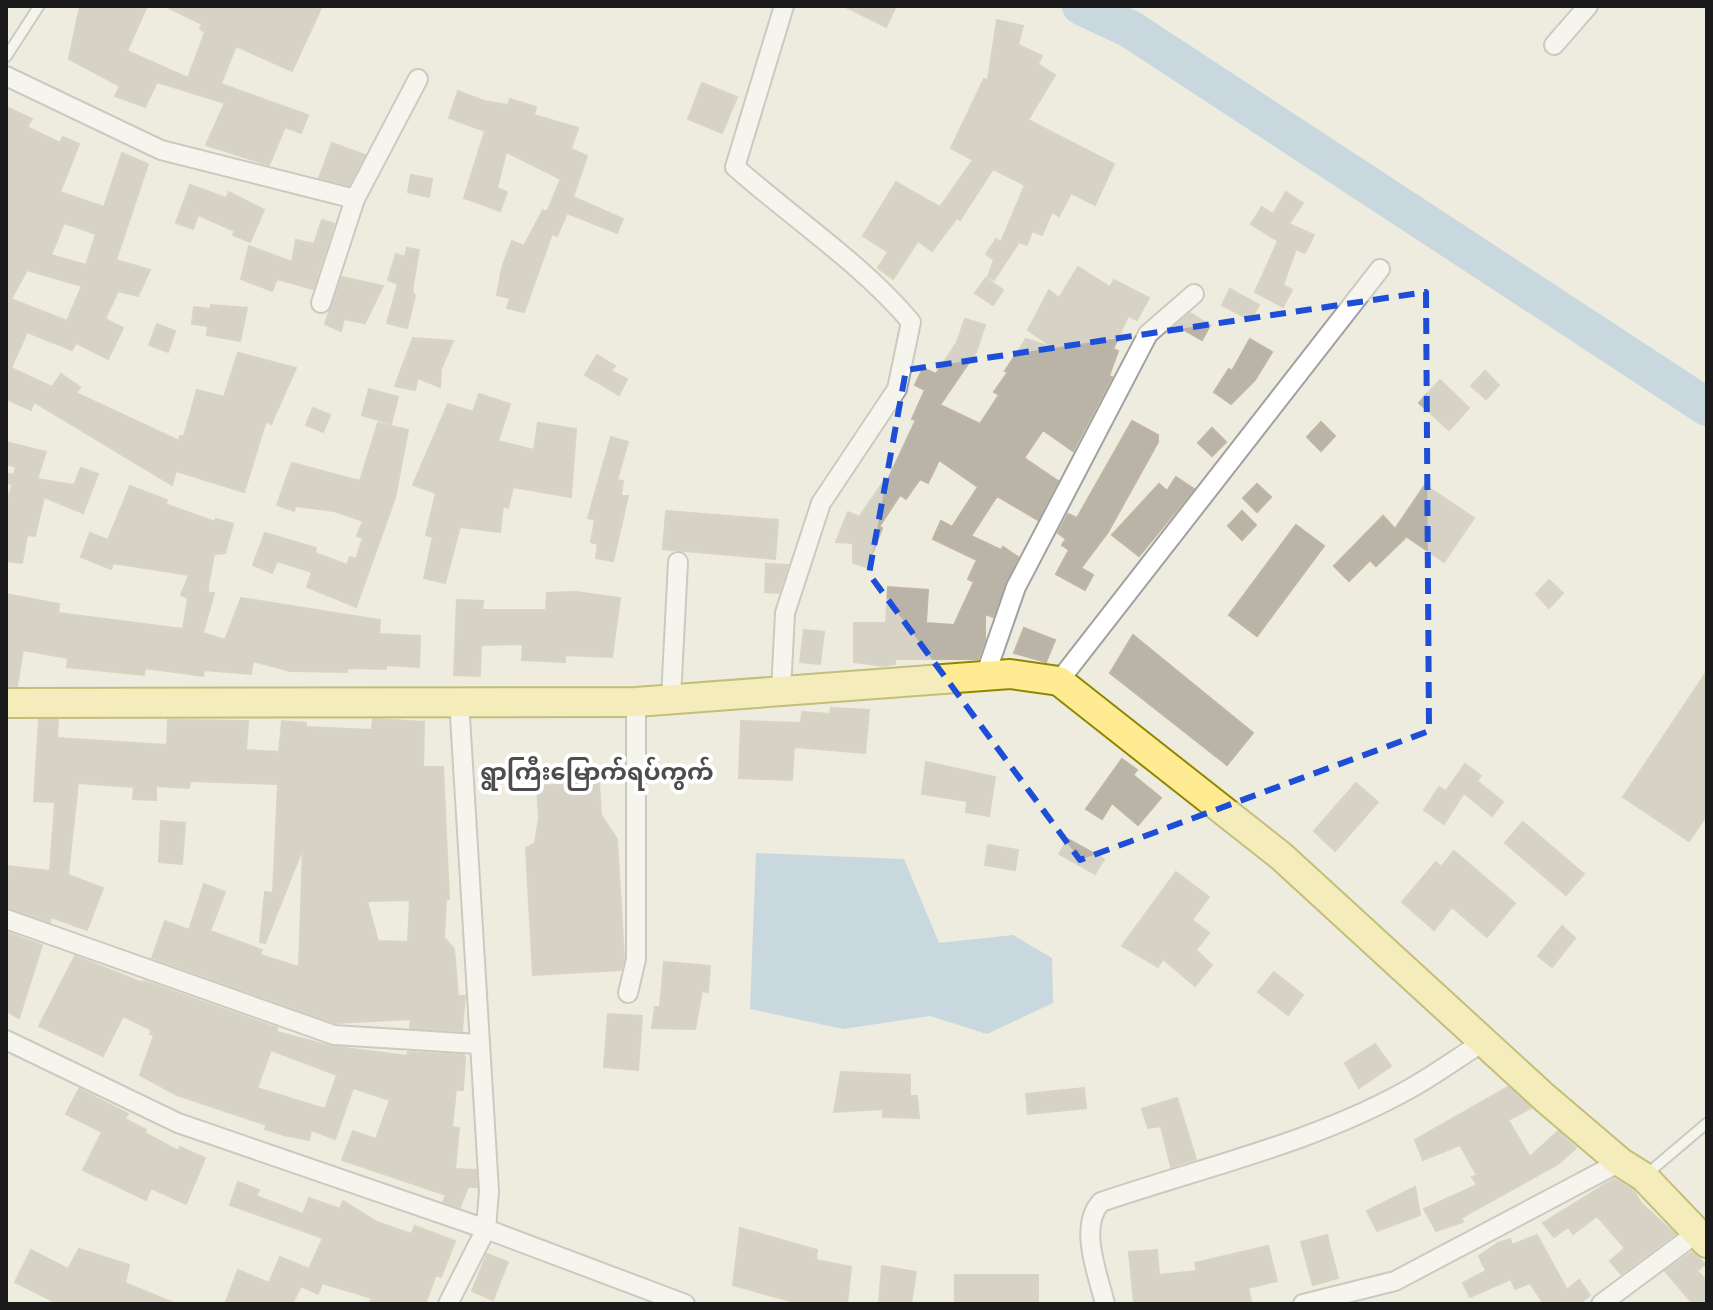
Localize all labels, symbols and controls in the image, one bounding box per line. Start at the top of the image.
district label: ရွာကြီးမြောက်ရပ်ကွက် [480,756,714,791]

